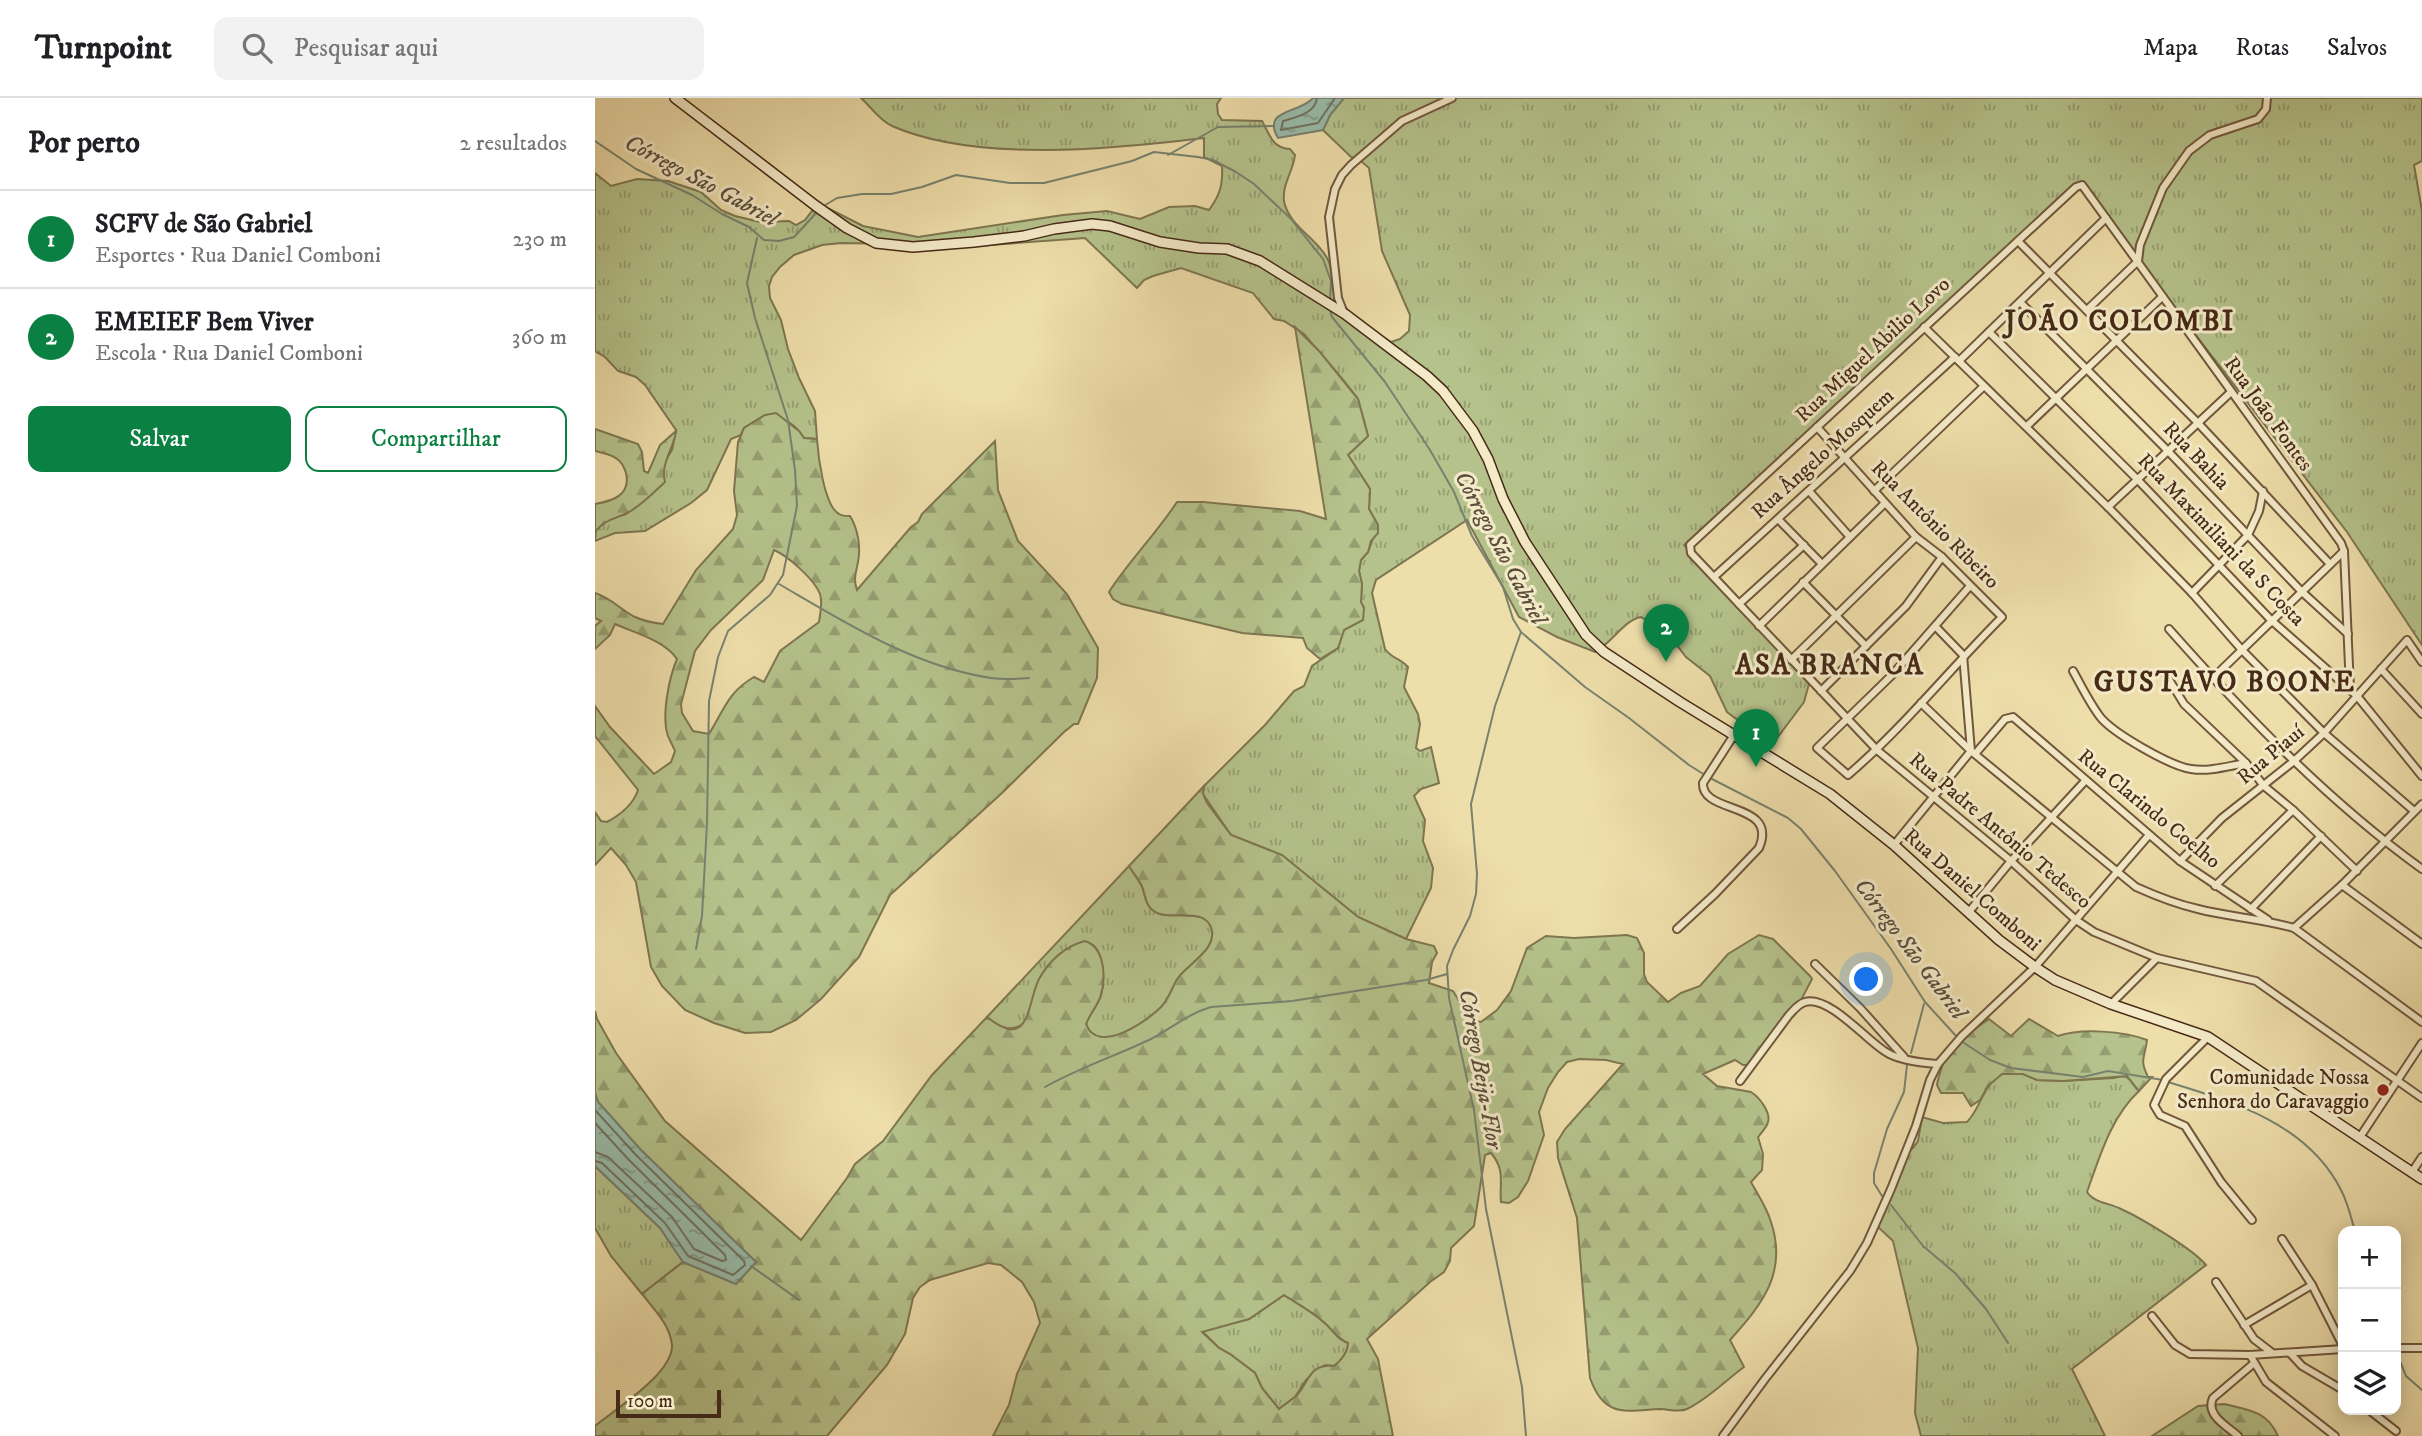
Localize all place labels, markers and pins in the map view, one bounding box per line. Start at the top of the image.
pin: 2 [1643,604,1689,662]
pin: 1 [1733,709,1779,767]
place label: Comunidade Nossa Senhora do Caravaggio [2177,1065,2369,1115]
marker: Comunidade Nossa Senhora do Caravaggio [2375,1082,2391,1098]

